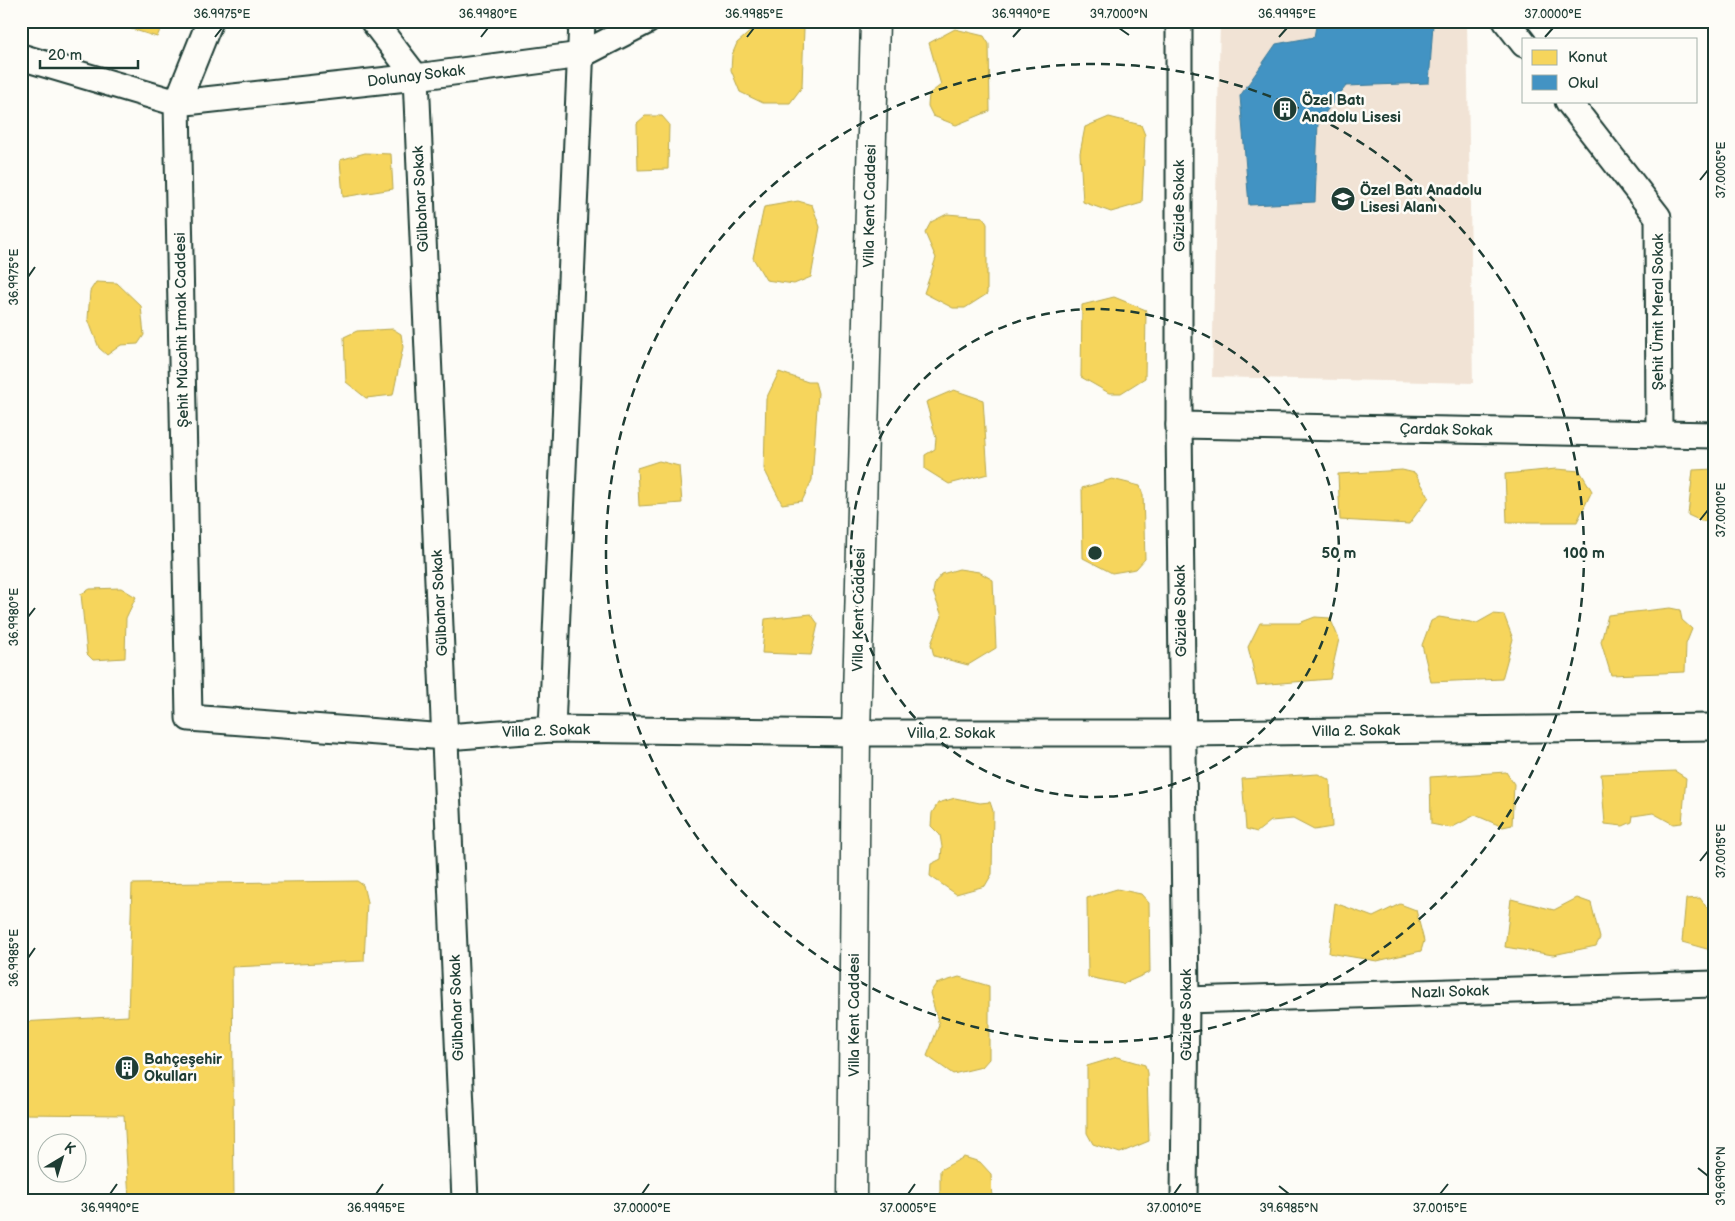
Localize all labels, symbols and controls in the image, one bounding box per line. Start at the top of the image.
text: 36.9975°E [194,7,251,22]
text: 36.9980°E [459,7,517,22]
text: 36.9985°E [725,7,783,22]
text: 36.9990°E [992,7,1050,22]
text: 39.7000°N [1090,7,1148,22]
text: 36.9995°E [1258,7,1316,22]
text: 37.0000°E [1524,7,1582,22]
scale bar [40,38,138,70]
legend [1522,38,1698,102]
text: 20 m [48,46,82,65]
text: Konut [1568,48,1608,67]
street label: Dolunay Sokak [366,61,466,91]
text: Okul [1568,74,1598,93]
place label: Özel Batı Anadolu Lisesi [1301,91,1401,127]
building icon: Özel Batı Anadolu Lisesi [1272,96,1298,122]
text: 37.0005°E [1714,141,1729,198]
street label: Villa Kent Caddesi [859,144,881,268]
street label: Gülbahar Sokak [409,145,433,253]
street label: Güzide Sokak [1170,159,1189,252]
place label: Özel Batı Anadolu Lisesi Alanı [1360,181,1482,217]
school or university icon: Özel Batı Anadolu Lisesi Alanı [1330,186,1356,212]
street label: Şehit Mücahit Irmak Caddesi [171,232,193,428]
street label: Şehit Ümit Meral Sokak [1649,233,1668,390]
text: 36.9975°E [7,248,22,305]
street label: Çardak Sokak [1399,420,1493,440]
text: 37.0010°E [1714,482,1729,537]
centre of rings [1086,544,1104,562]
text: 50 m [1322,544,1357,563]
text: 100 m [1563,544,1605,563]
street label: Villa Kent Caddesi [848,548,870,672]
street label: Gülbahar Sokak [428,549,452,657]
street label: Güzide Sokak [1171,564,1191,657]
text: 36.9980°E [7,588,22,646]
street label: Villa 2. Sokak [502,720,591,742]
street label: Villa 2. Sokak [1312,721,1401,741]
street label: Villa 2. Sokak [907,724,996,743]
text: 37.0015°E [1714,824,1729,878]
text: 36.9985°E [7,929,22,987]
street label: Villa Kent Caddesi [845,953,864,1077]
street label: Gülbahar Sokak [446,954,468,1062]
street label: Güzide Sokak [1177,968,1196,1061]
street label: Nazlı Sokak [1411,981,1490,1003]
place label: Bahçeşehir Okulları [144,1050,223,1086]
building icon: Bahçeşehir Okulları [114,1055,140,1081]
north arrow [38,1134,88,1184]
text: K [61,1139,79,1158]
text: 39.6990°N [1714,1146,1729,1206]
text: 36.9990°E [81,1201,139,1216]
text: 36.9995°E [347,1201,405,1216]
text: 37.0000°E [613,1201,671,1216]
text: 37.0005°E [880,1201,937,1216]
text: 37.0010°E [1147,1201,1202,1216]
text: 39.6985°N [1259,1201,1319,1216]
text: 37.0015°E [1413,1201,1467,1216]

